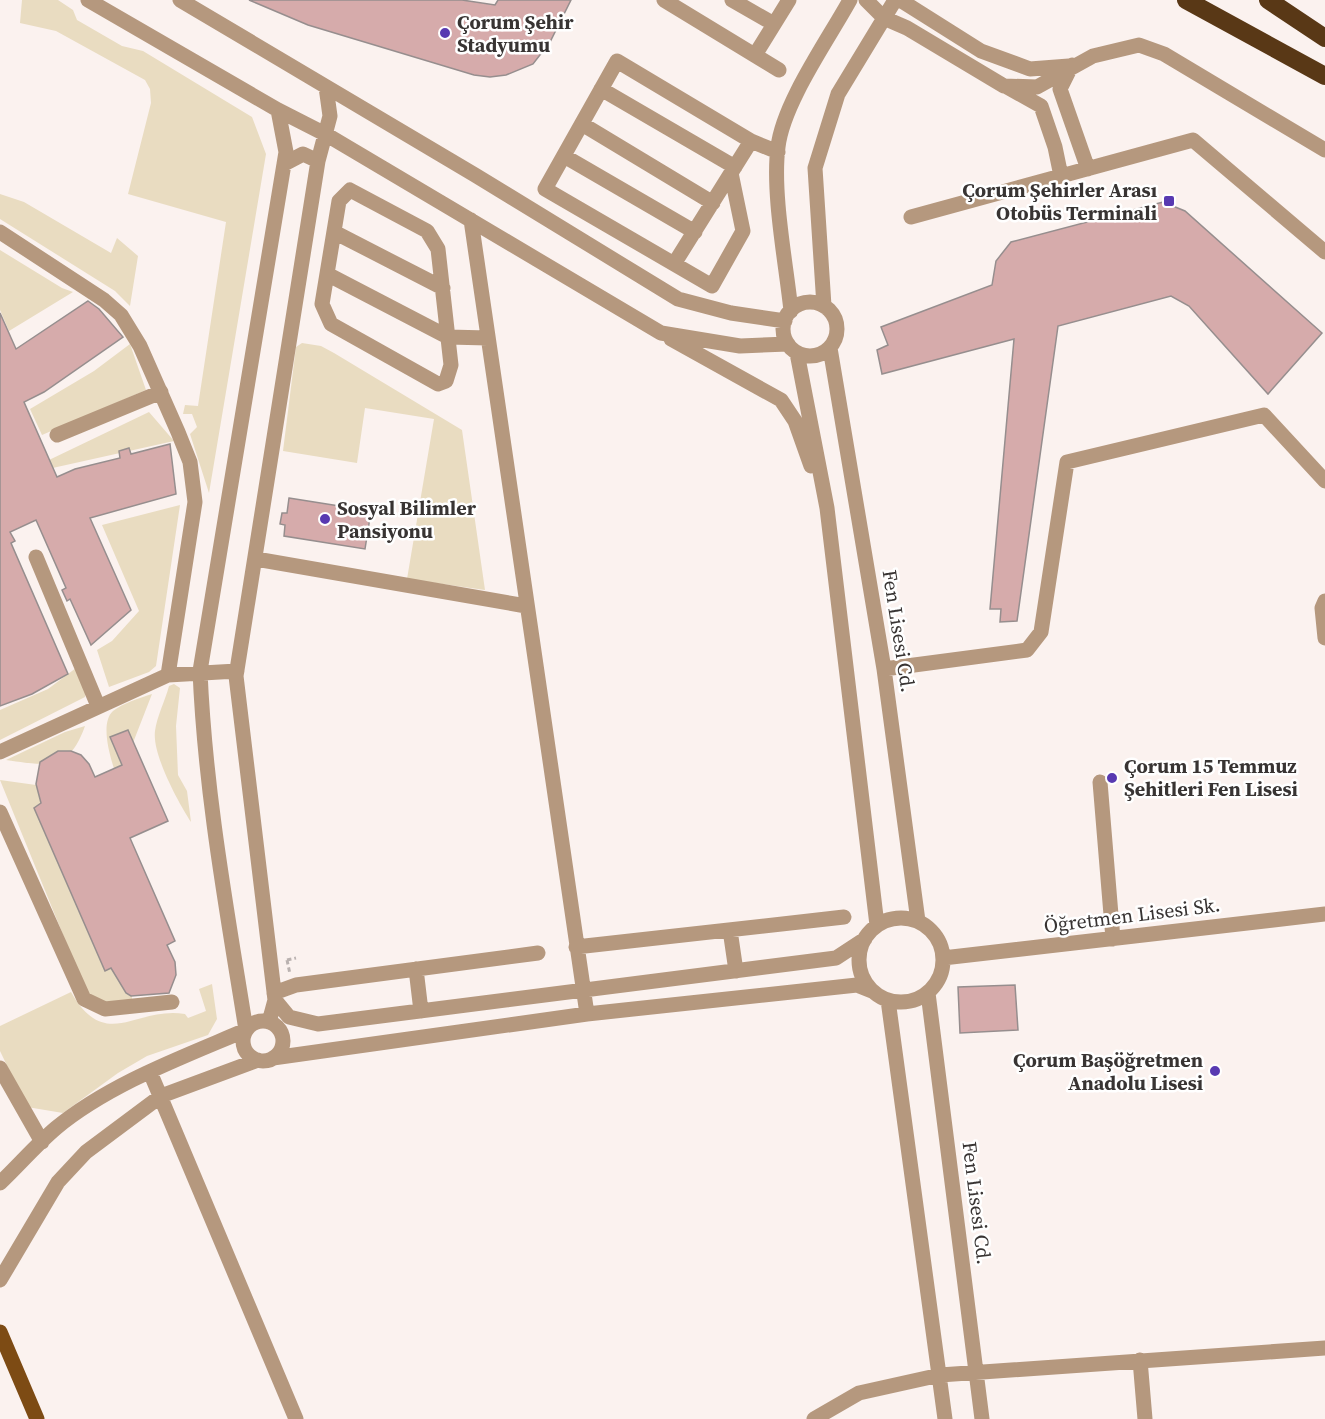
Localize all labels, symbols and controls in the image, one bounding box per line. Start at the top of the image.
place label: Çorum Şehir Stadyumu [457,8,574,59]
marker: Çorum Şehir Stadyumu [438,26,452,40]
place label: Çorum Şehirler Arası Otobüs Terminali [962,176,1157,227]
marker: Çorum Şehirler Arası Otobüs Terminali [1162,194,1176,208]
place label: Sosyal Bilimler Pansiyonu [337,494,477,545]
marker: Sosyal Bilimler Pansiyonu [318,512,332,526]
street label: Fen Lisesi Cd. [875,568,923,694]
place label: Çorum 15 Temmuz Şehitleri Fen Lisesi [1124,752,1298,803]
marker: Çorum 15 Temmuz Şehitleri Fen Lisesi [1105,771,1119,785]
street label: Öğretmen Lisesi Sk. [1042,890,1222,940]
place label: Çorum Başöğretmen Anadolu Lisesi [1013,1046,1203,1097]
marker: Çorum Başöğretmen Anadolu Lisesi [1208,1064,1222,1078]
street label: Fen Lisesi Cd. [956,1140,998,1266]

